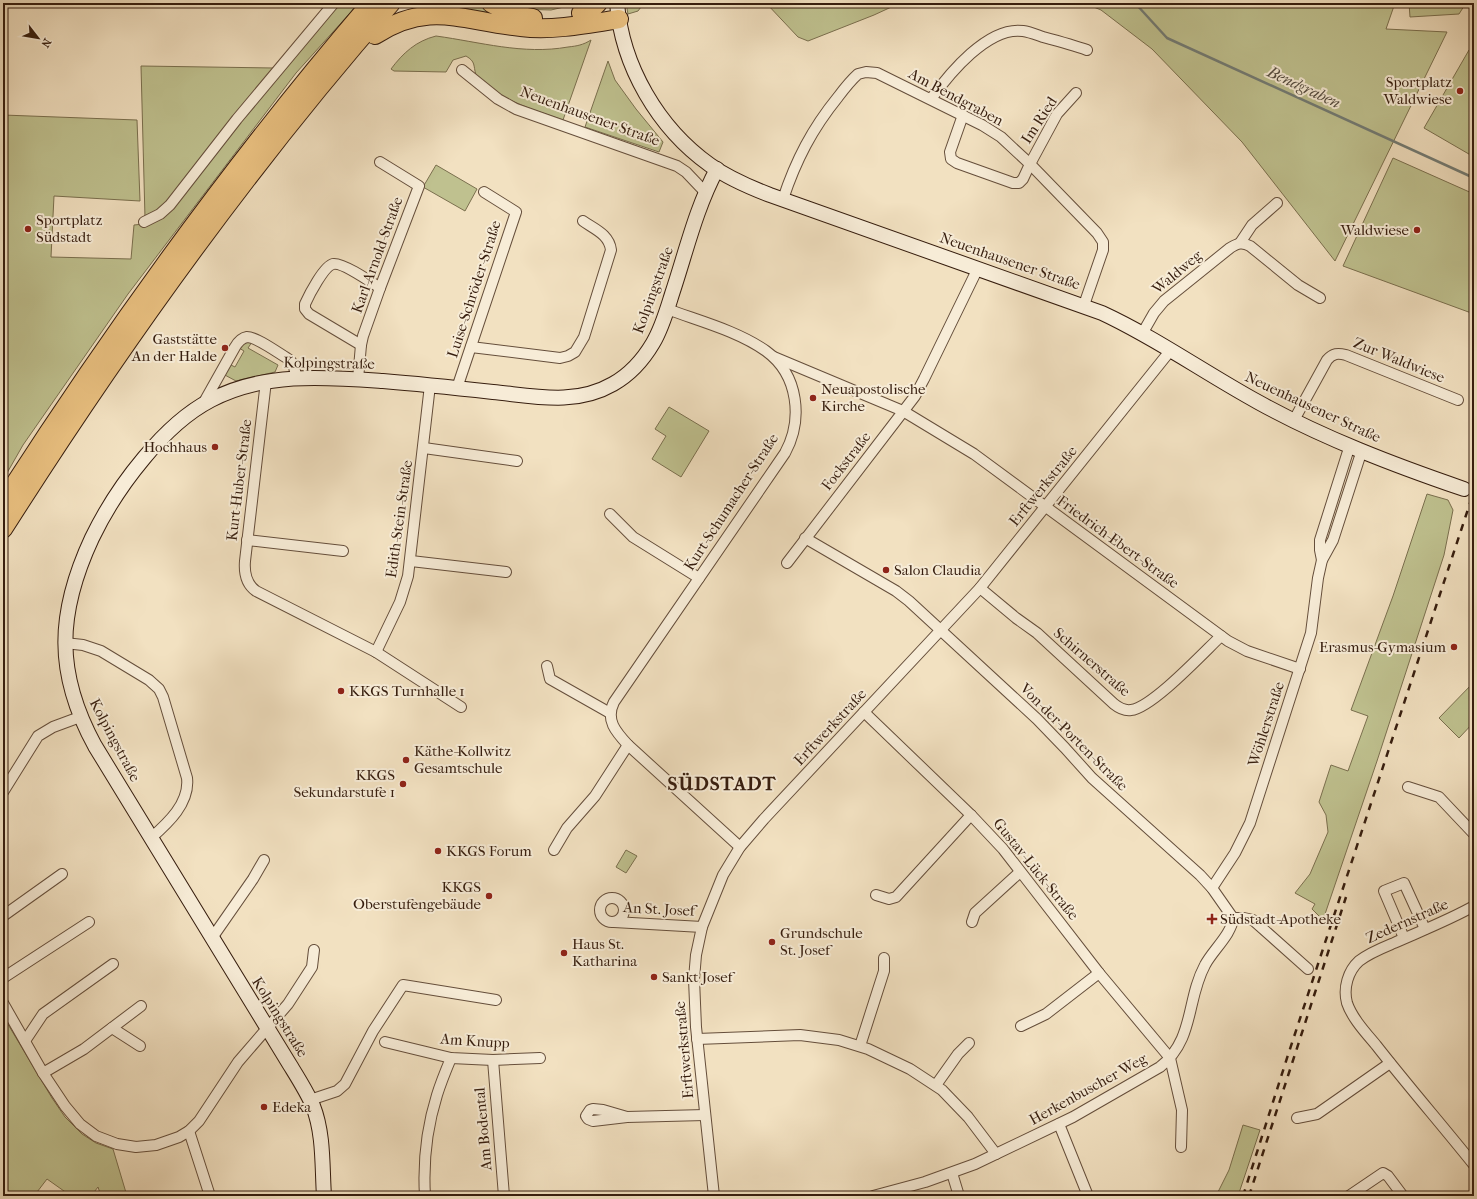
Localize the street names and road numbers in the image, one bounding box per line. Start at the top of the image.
street label: Am Bendgraben [905,64,1007,130]
street label: Neuenhausener Straße [518,82,663,150]
street label: Im Ried [1017,92,1061,147]
street label: Karl-Arnold-Straße [348,194,407,316]
street label: Luise-Schröder-Straße [443,218,505,360]
street label: Neuenhausener Straße [937,228,1083,294]
street label: Kolpingstraße [629,243,677,336]
street label: Waldweg [1148,245,1206,299]
street label: Zur Waldwiese [1351,334,1448,387]
street label: Kolpingstraße [283,353,375,373]
street label: Neuenhausener Straße [1242,368,1384,447]
street label: Kurt-Huber-Straße [223,418,255,542]
street label: Fockstraße [817,428,875,494]
street label: Kurt-Schumacher-Straße [680,430,782,574]
street label: Erftwerkstraße [1005,442,1081,530]
street label: Edith-Stein-Straße [382,458,416,579]
street label: Friedrich-Ebert-Straße [1054,492,1183,593]
street label: Schirnerstraße [1050,624,1134,701]
street label: Von-der-Porten-Straße [1016,679,1132,795]
street label: Wöhlerstraße [1244,679,1288,770]
street label: Erftwerkstraße [790,685,870,769]
street label: Kolpingstraße [86,695,145,785]
street label: Gustav-Lück-Straße [989,814,1083,924]
street label: Zedernstraße [1363,895,1451,947]
street label: An St. Josef [622,898,698,920]
street label: Kolpingstraße [248,973,312,1061]
street label: Erftwerkstraße [671,1000,697,1100]
street label: Am Knupp [439,1030,510,1052]
street label: Herkenbuscher Weg [1026,1049,1151,1129]
street label: Am Bodental [470,1087,496,1172]

